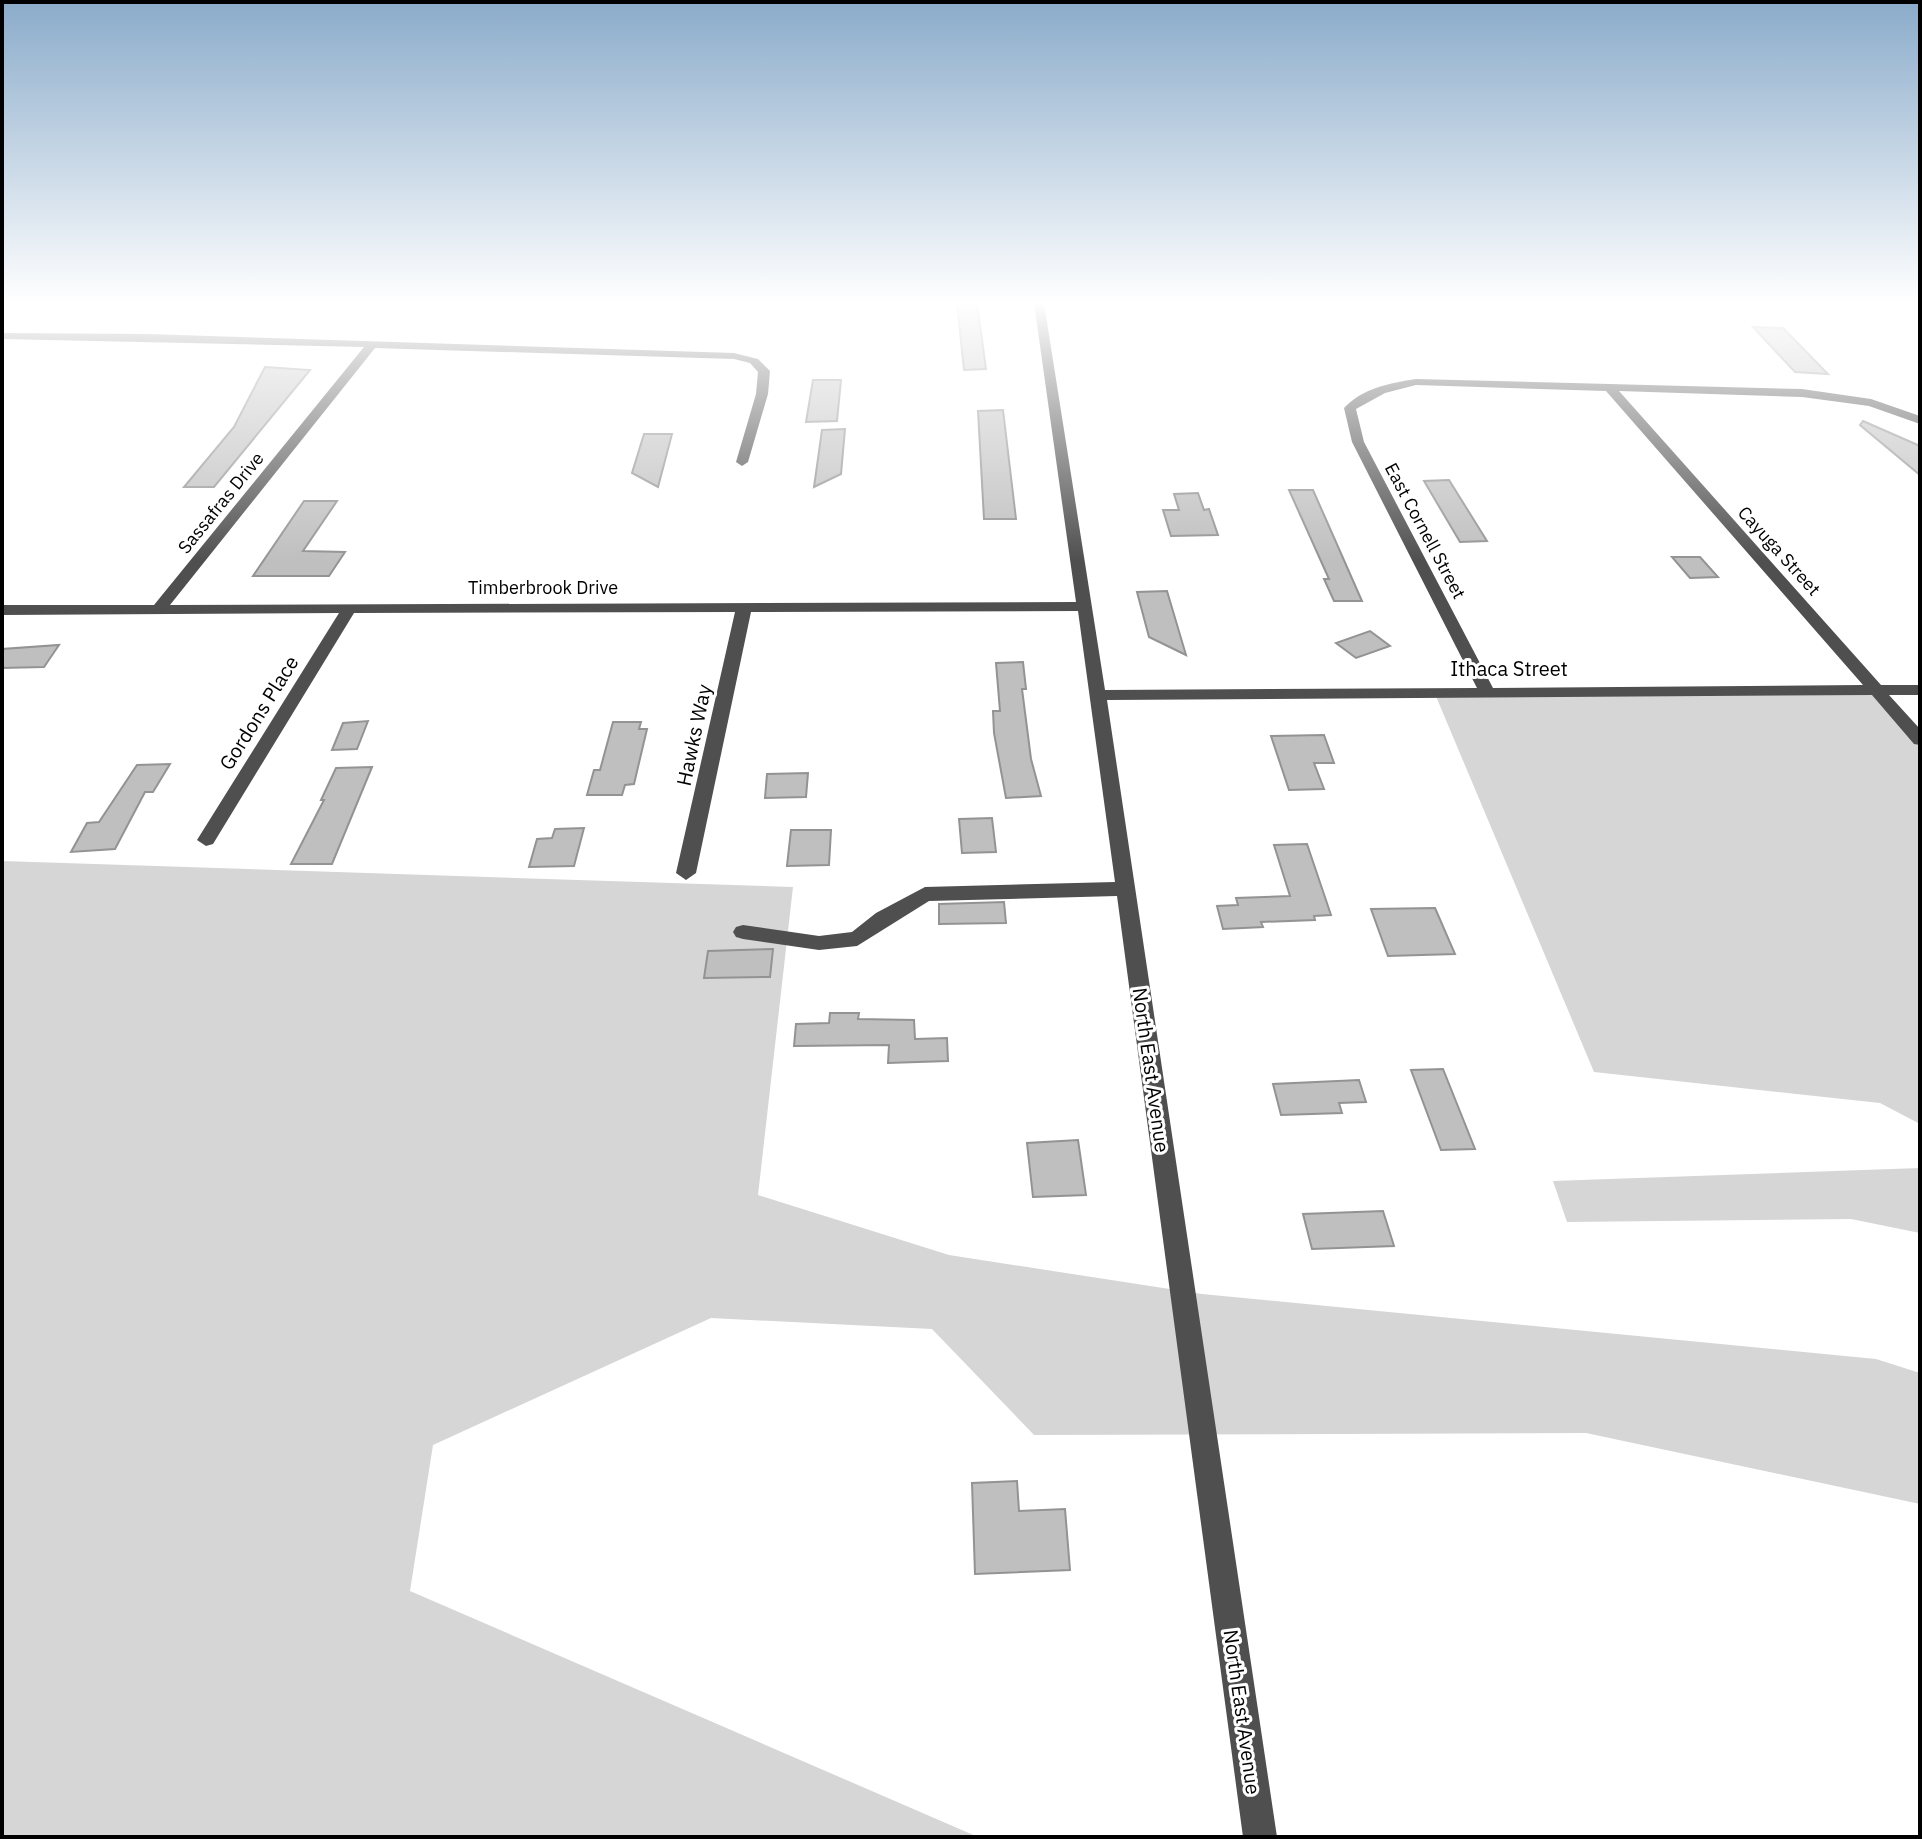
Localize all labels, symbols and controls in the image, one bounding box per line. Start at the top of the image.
street label: Sassafras Drive [173,447,269,558]
street label: East Cornell Street [1380,459,1471,603]
street label: Cayuga Street [1733,501,1826,600]
street label: Timberbrook Drive [468,576,618,599]
street label: Gordons Place [213,650,305,775]
street label: Ithaca Street [1450,655,1568,682]
street label: Hawks Way [670,682,717,788]
street label: North East Avenue [1127,986,1176,1154]
street label: North East Avenue [1218,1628,1267,1796]

